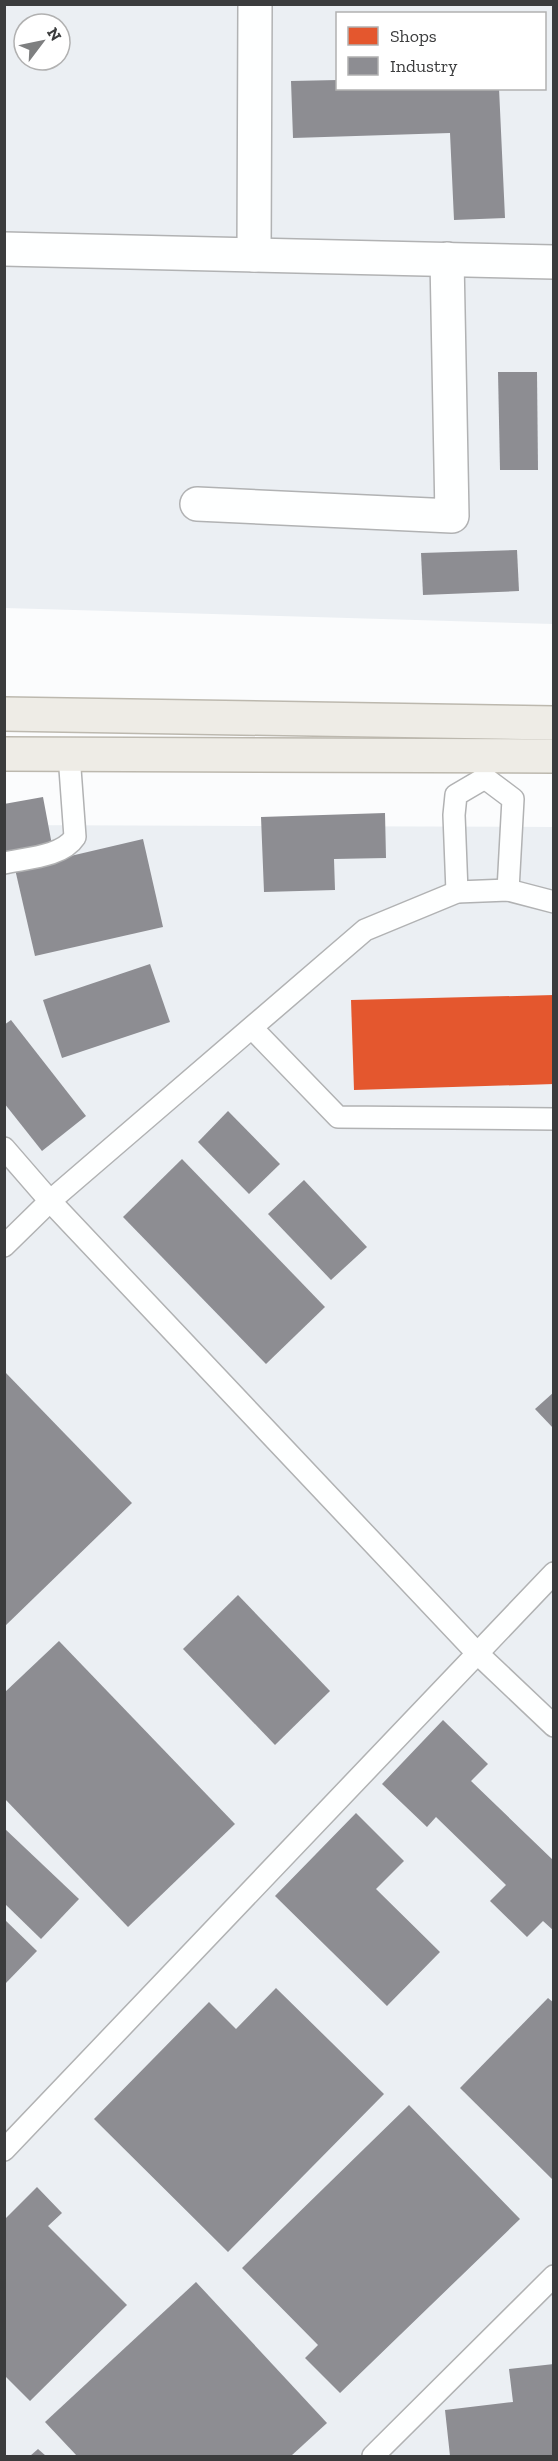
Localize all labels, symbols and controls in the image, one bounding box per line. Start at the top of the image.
north arrow [12,12,72,72]
legend [336,12,546,90]
text: N [43,24,66,45]
text: Shops [390,25,437,47]
text: Industry [390,55,458,77]

